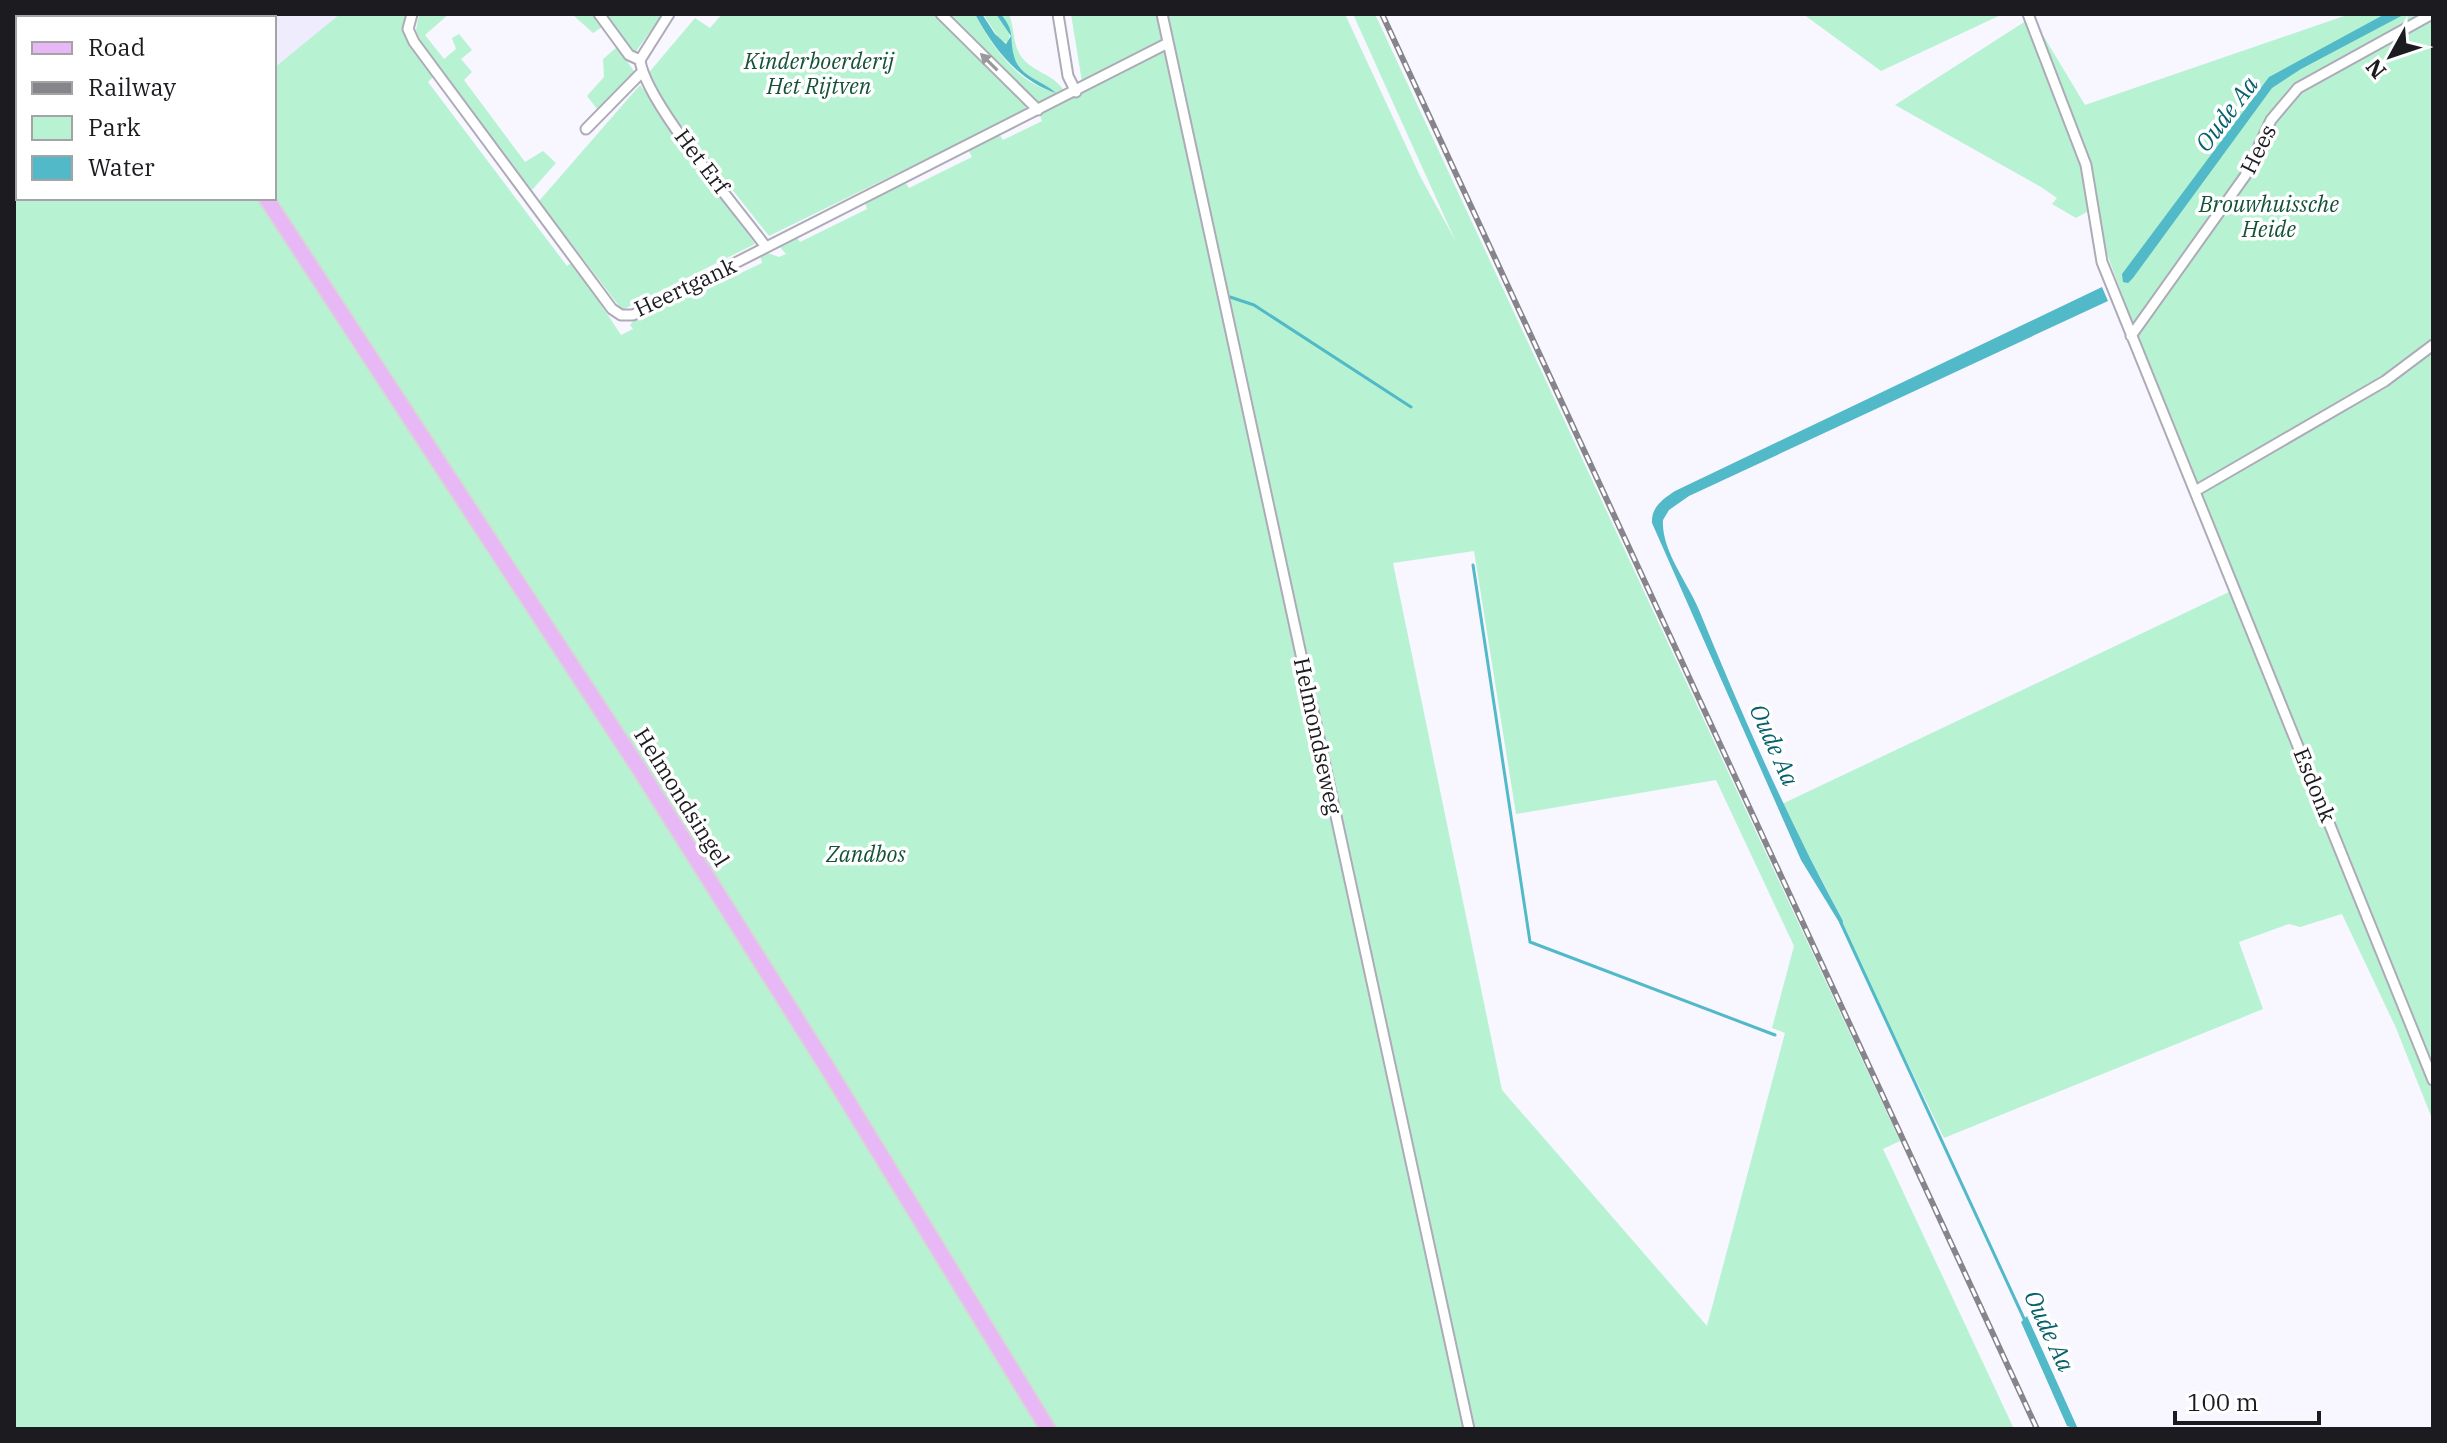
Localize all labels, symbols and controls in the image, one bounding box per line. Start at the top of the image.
legend [16,16,276,200]
north arrow [2351,16,2431,96]
text: Road [88,31,145,63]
park label: Kinderboerderij Het Rijtven [743,46,895,100]
one-way arrow [980,53,999,72]
text: N [2359,53,2392,85]
water label: Oude Aa [2187,69,2265,158]
text: Railway [88,71,176,103]
text: Park [88,111,140,143]
street label: Hees [2233,119,2282,178]
street label: Het Erf [669,123,737,200]
text: Water [88,151,155,183]
park label: Brouwhuissche Heide [2198,189,2339,243]
street label: Heertgank [629,250,741,323]
street label: Helmondseweg [1288,655,1349,817]
water label: Oude Aa [1743,699,1807,791]
street label: Helmondsingel [628,722,737,872]
street label: Esdonk [2287,743,2343,826]
park label: Zandbos [825,839,906,868]
water label: Oude Aa [2017,1285,2083,1377]
scale bar [2175,1375,2319,1425]
text: 100 m [2187,1386,2259,1418]

